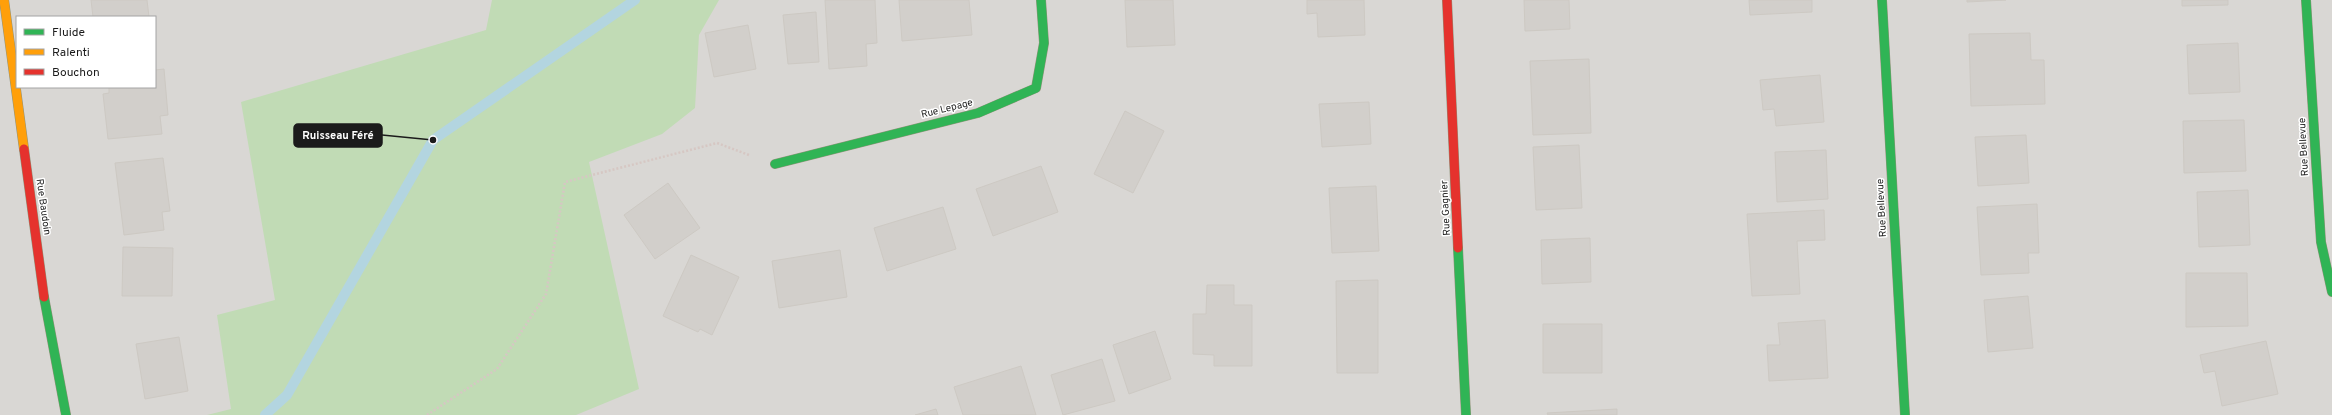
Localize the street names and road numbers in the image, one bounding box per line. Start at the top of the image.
street label: Rue Lepage [920,96,974,122]
street label: Rue Bellevue [2296,118,2312,176]
street label: Rue Baudoin [33,178,53,236]
street label: Rue Bellevue [1874,179,1890,237]
street label: Rue Gagnier [1438,180,1454,236]

